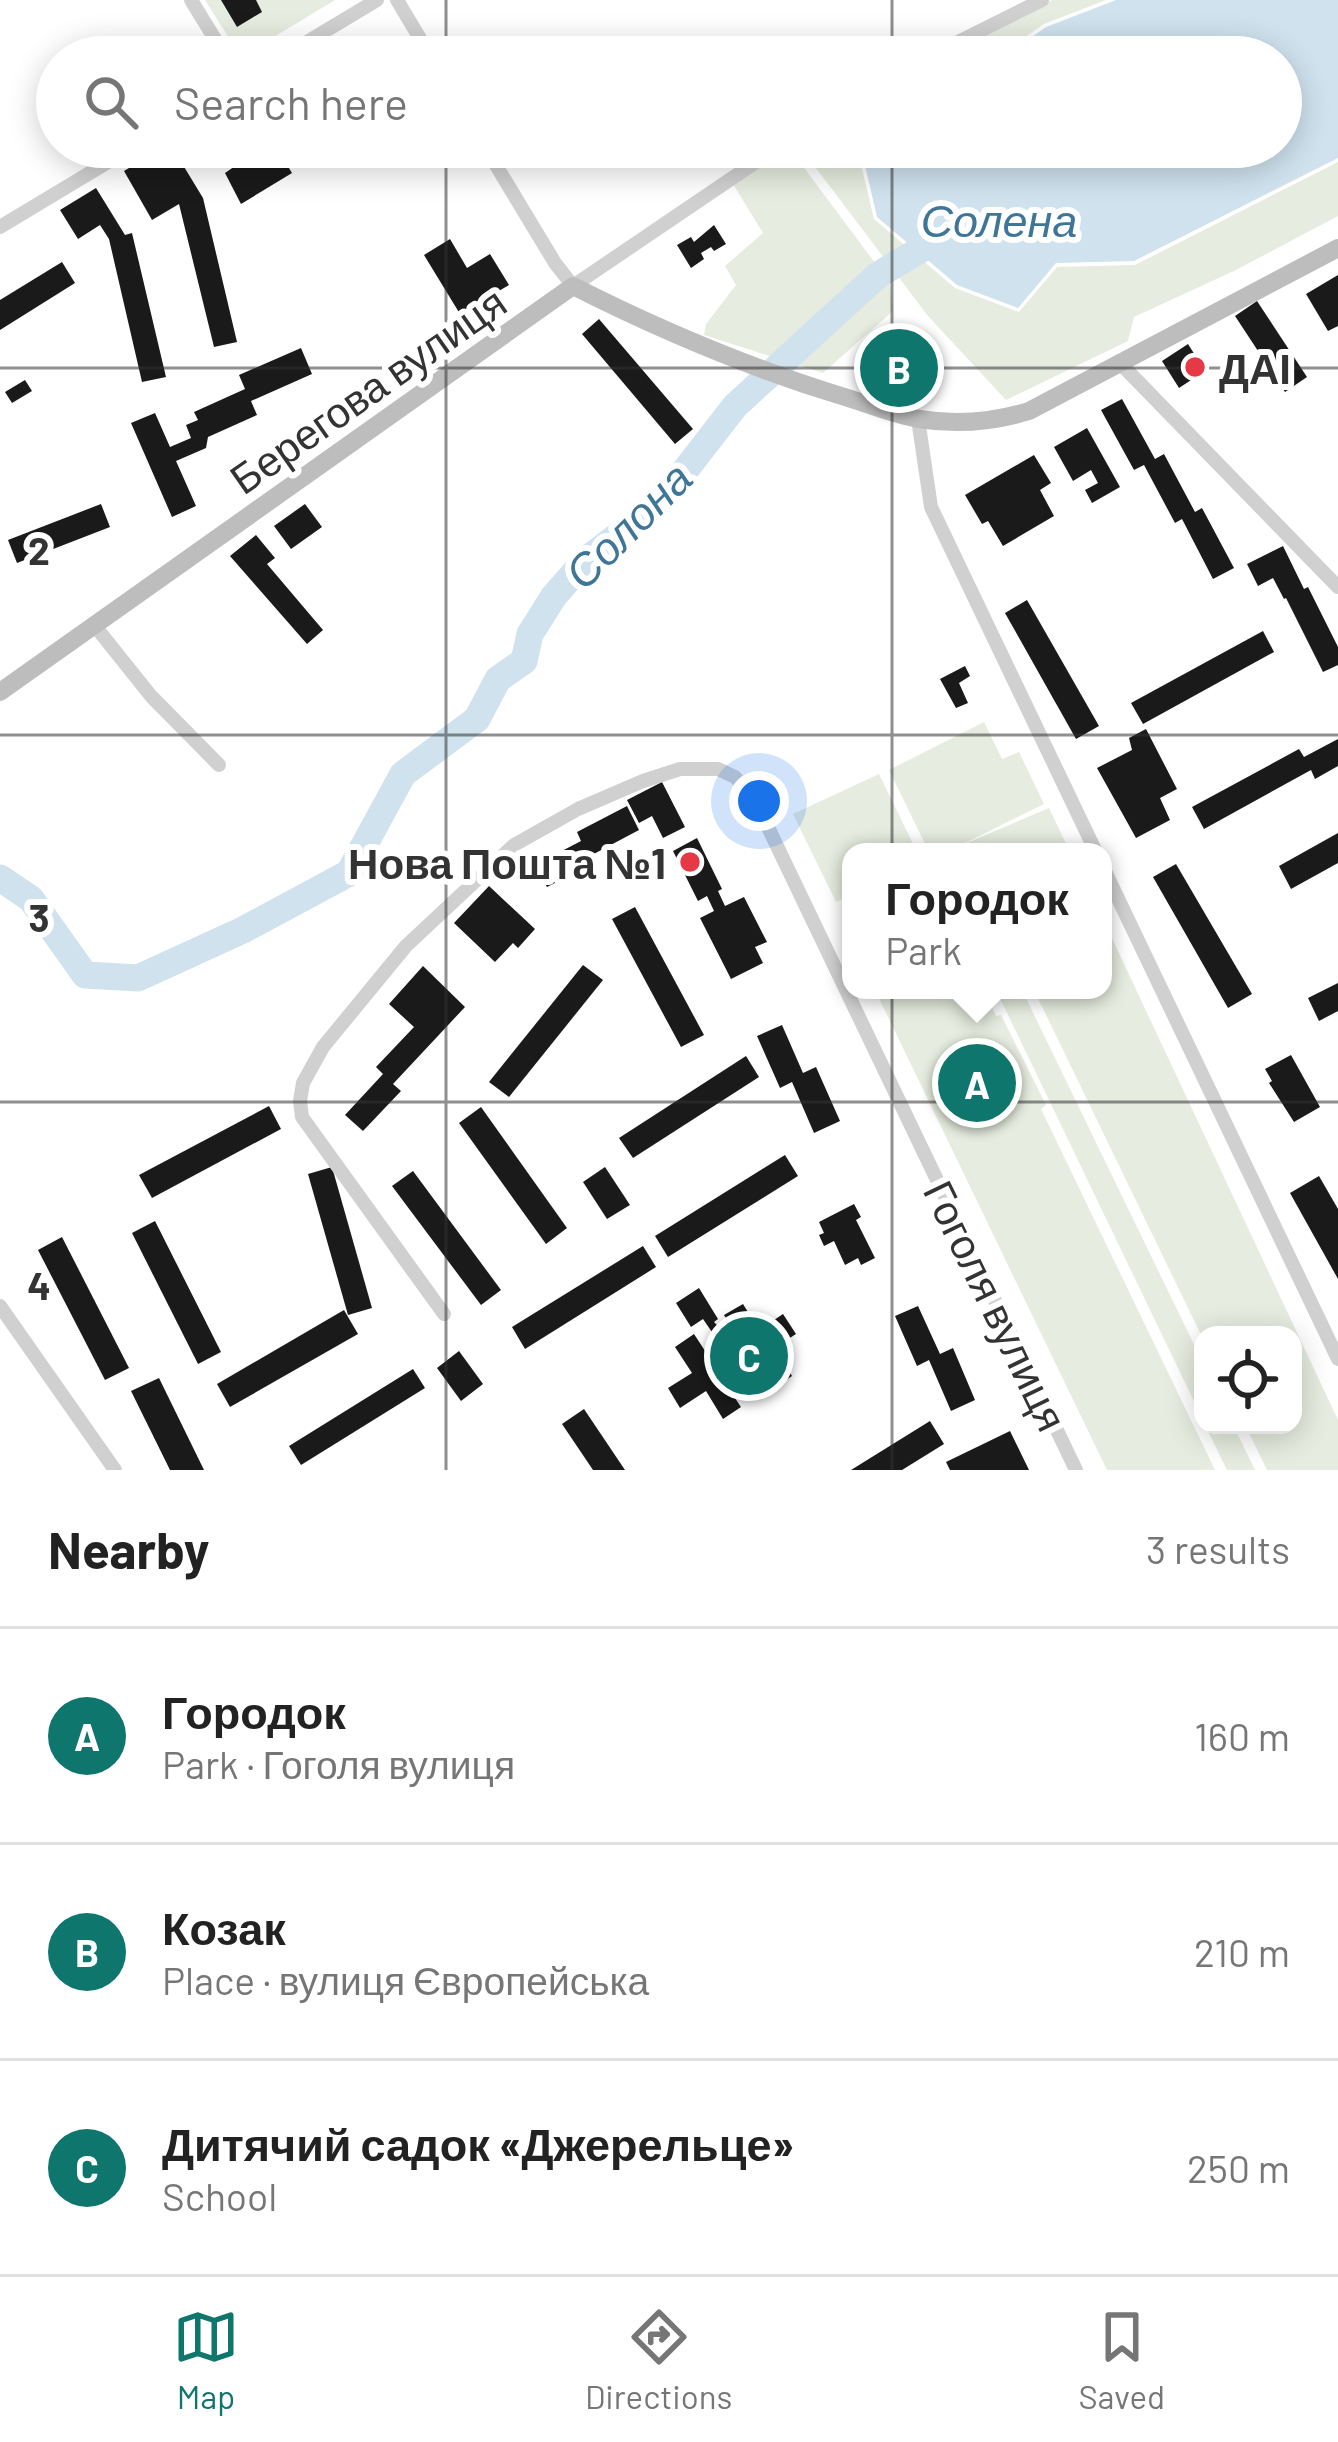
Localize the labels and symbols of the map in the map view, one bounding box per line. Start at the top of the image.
water label: Солена [921,192,1077,246]
street label: Берегова вулиця [219,275,515,504]
pin: B [860,323,938,413]
place label: ДАІ [1219,342,1291,393]
marker: ДАІ [1182,354,1208,380]
water label: Солона [552,449,702,599]
text: 2 [28,526,50,573]
your location [729,771,789,831]
place label: Нова Пошта №1 [348,837,666,887]
marker: Нова Пошта №1 [677,849,703,875]
text: 3 [28,893,50,940]
pin: A [938,1038,1016,1128]
street label: Гоголя вулиця [914,1172,1079,1439]
text: 4 [27,1261,51,1308]
pin: C [710,1311,788,1401]

